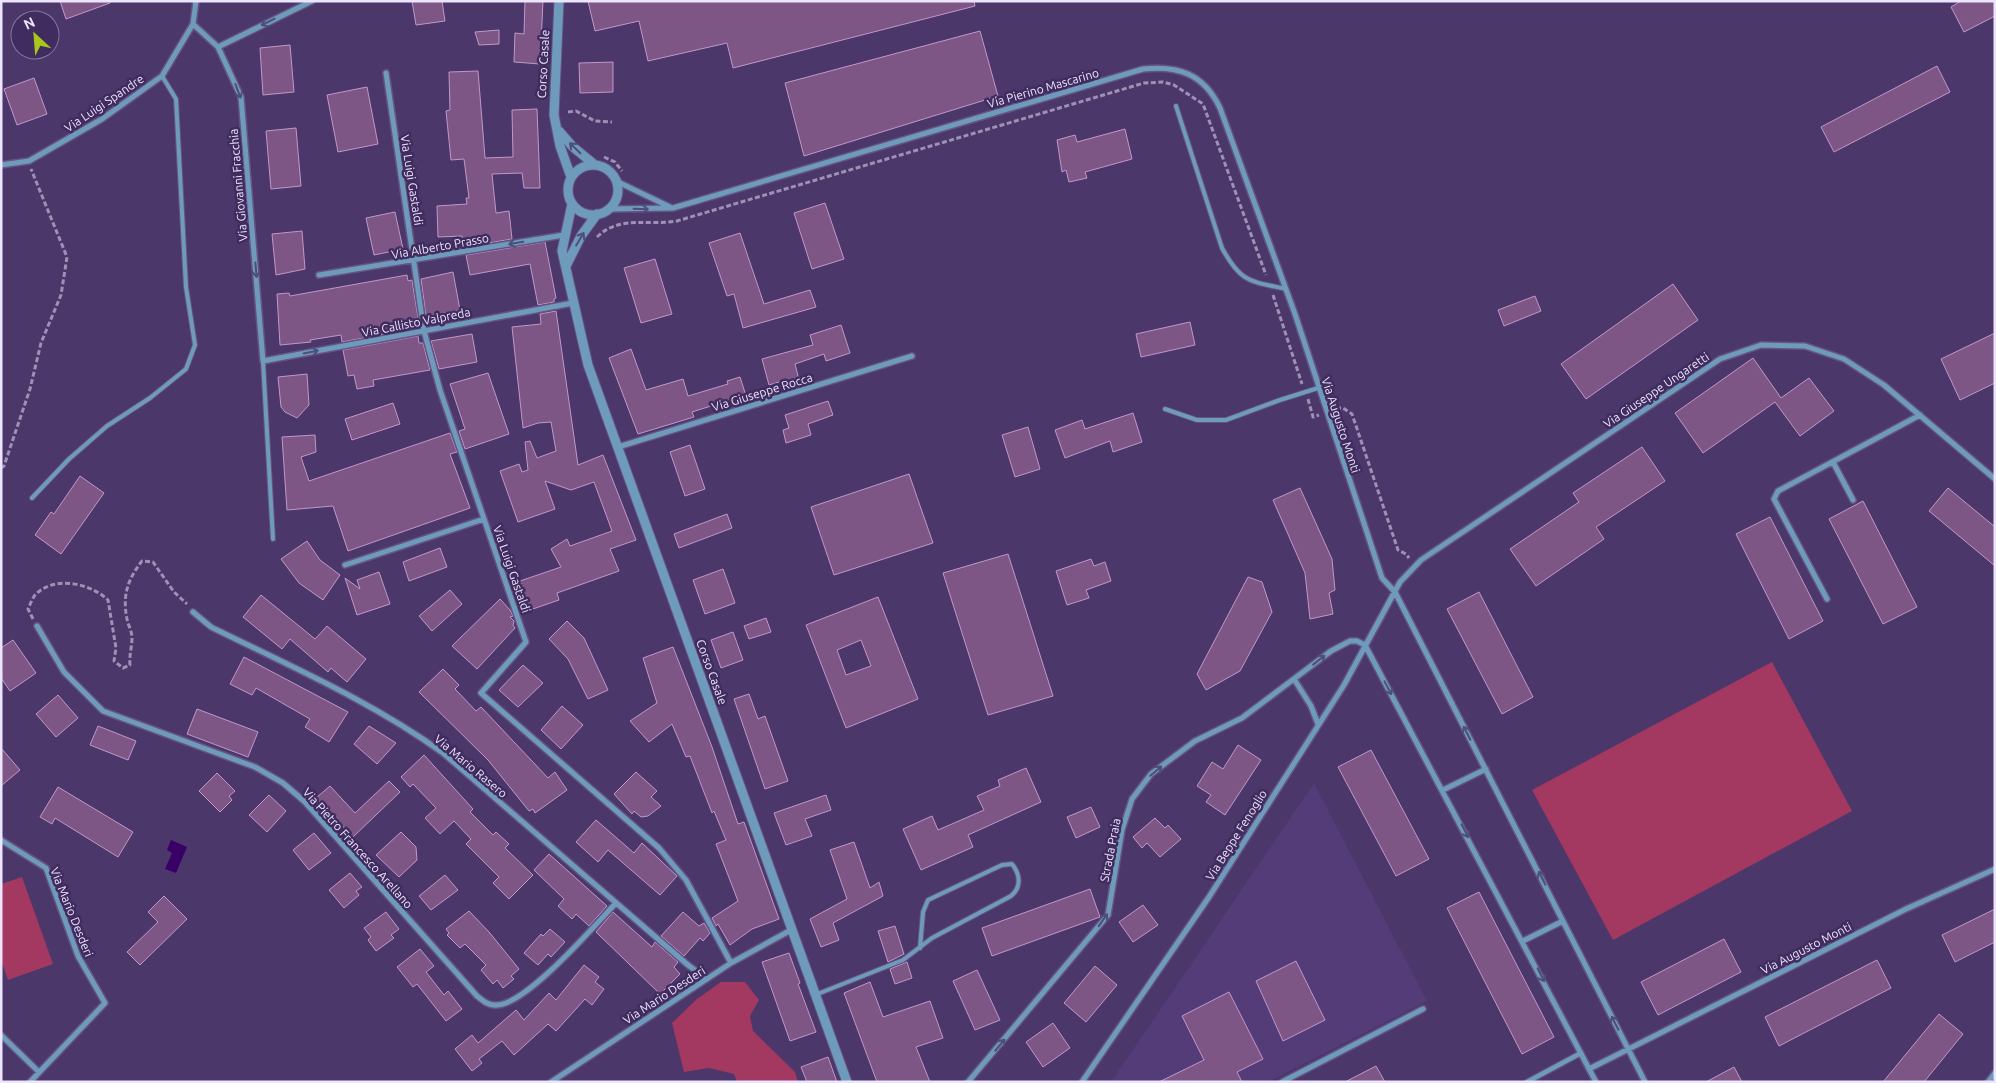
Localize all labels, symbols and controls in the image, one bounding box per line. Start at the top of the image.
north arrow [10,10,60,60]
text: N [21,14,38,33]
one-way arrow [261,18,276,28]
street label: Corso Casale [535,29,551,99]
street label: Via Pierino Mascarino [986,66,1100,110]
street label: Via Luigi Spandre [62,72,146,134]
one-way arrow [234,83,243,98]
street label: Via Giovanni Fracchia [227,128,249,242]
street label: Via Luigi Gastaldi [398,134,426,226]
one-way arrow [568,142,581,154]
one-way arrow [633,205,649,214]
street label: Via Alberto Prasso [390,231,490,261]
one-way arrow [575,233,585,247]
one-way arrow [508,239,524,249]
one-way arrow [251,262,260,278]
street label: Via Callisto Valpreda [361,305,471,339]
one-way arrow [303,347,319,357]
street label: Via Giuseppe Ungaretti [1601,350,1711,430]
street label: Via Giuseppe Rocca [710,371,814,413]
street label: Via Augusto Monti [1319,376,1363,475]
street label: Via Luigi Gastaldi [491,524,533,614]
street label: Corso Casale [694,638,730,706]
one-way arrow [1312,655,1326,665]
one-way arrow [1384,680,1394,695]
one-way arrow [1462,726,1472,741]
street label: Via Mario Rasero [432,732,510,800]
one-way arrow [1150,765,1163,776]
street label: Via Pietro Francesco Arellano [301,785,415,911]
street label: Via Beppe Fenoglio [1203,787,1269,883]
street label: Strada Praia [1097,817,1123,883]
one-way arrow [1460,824,1470,839]
street label: Via Mario Desderi [48,865,96,959]
one-way arrow [1537,871,1546,886]
one-way arrow [1098,913,1108,927]
street label: Via Augusto Monti [1759,920,1854,976]
street label: Via Mario Desderi [621,964,707,1026]
one-way arrow [1537,967,1546,982]
one-way arrow [1610,1016,1619,1031]
one-way arrow [994,1038,1005,1051]

